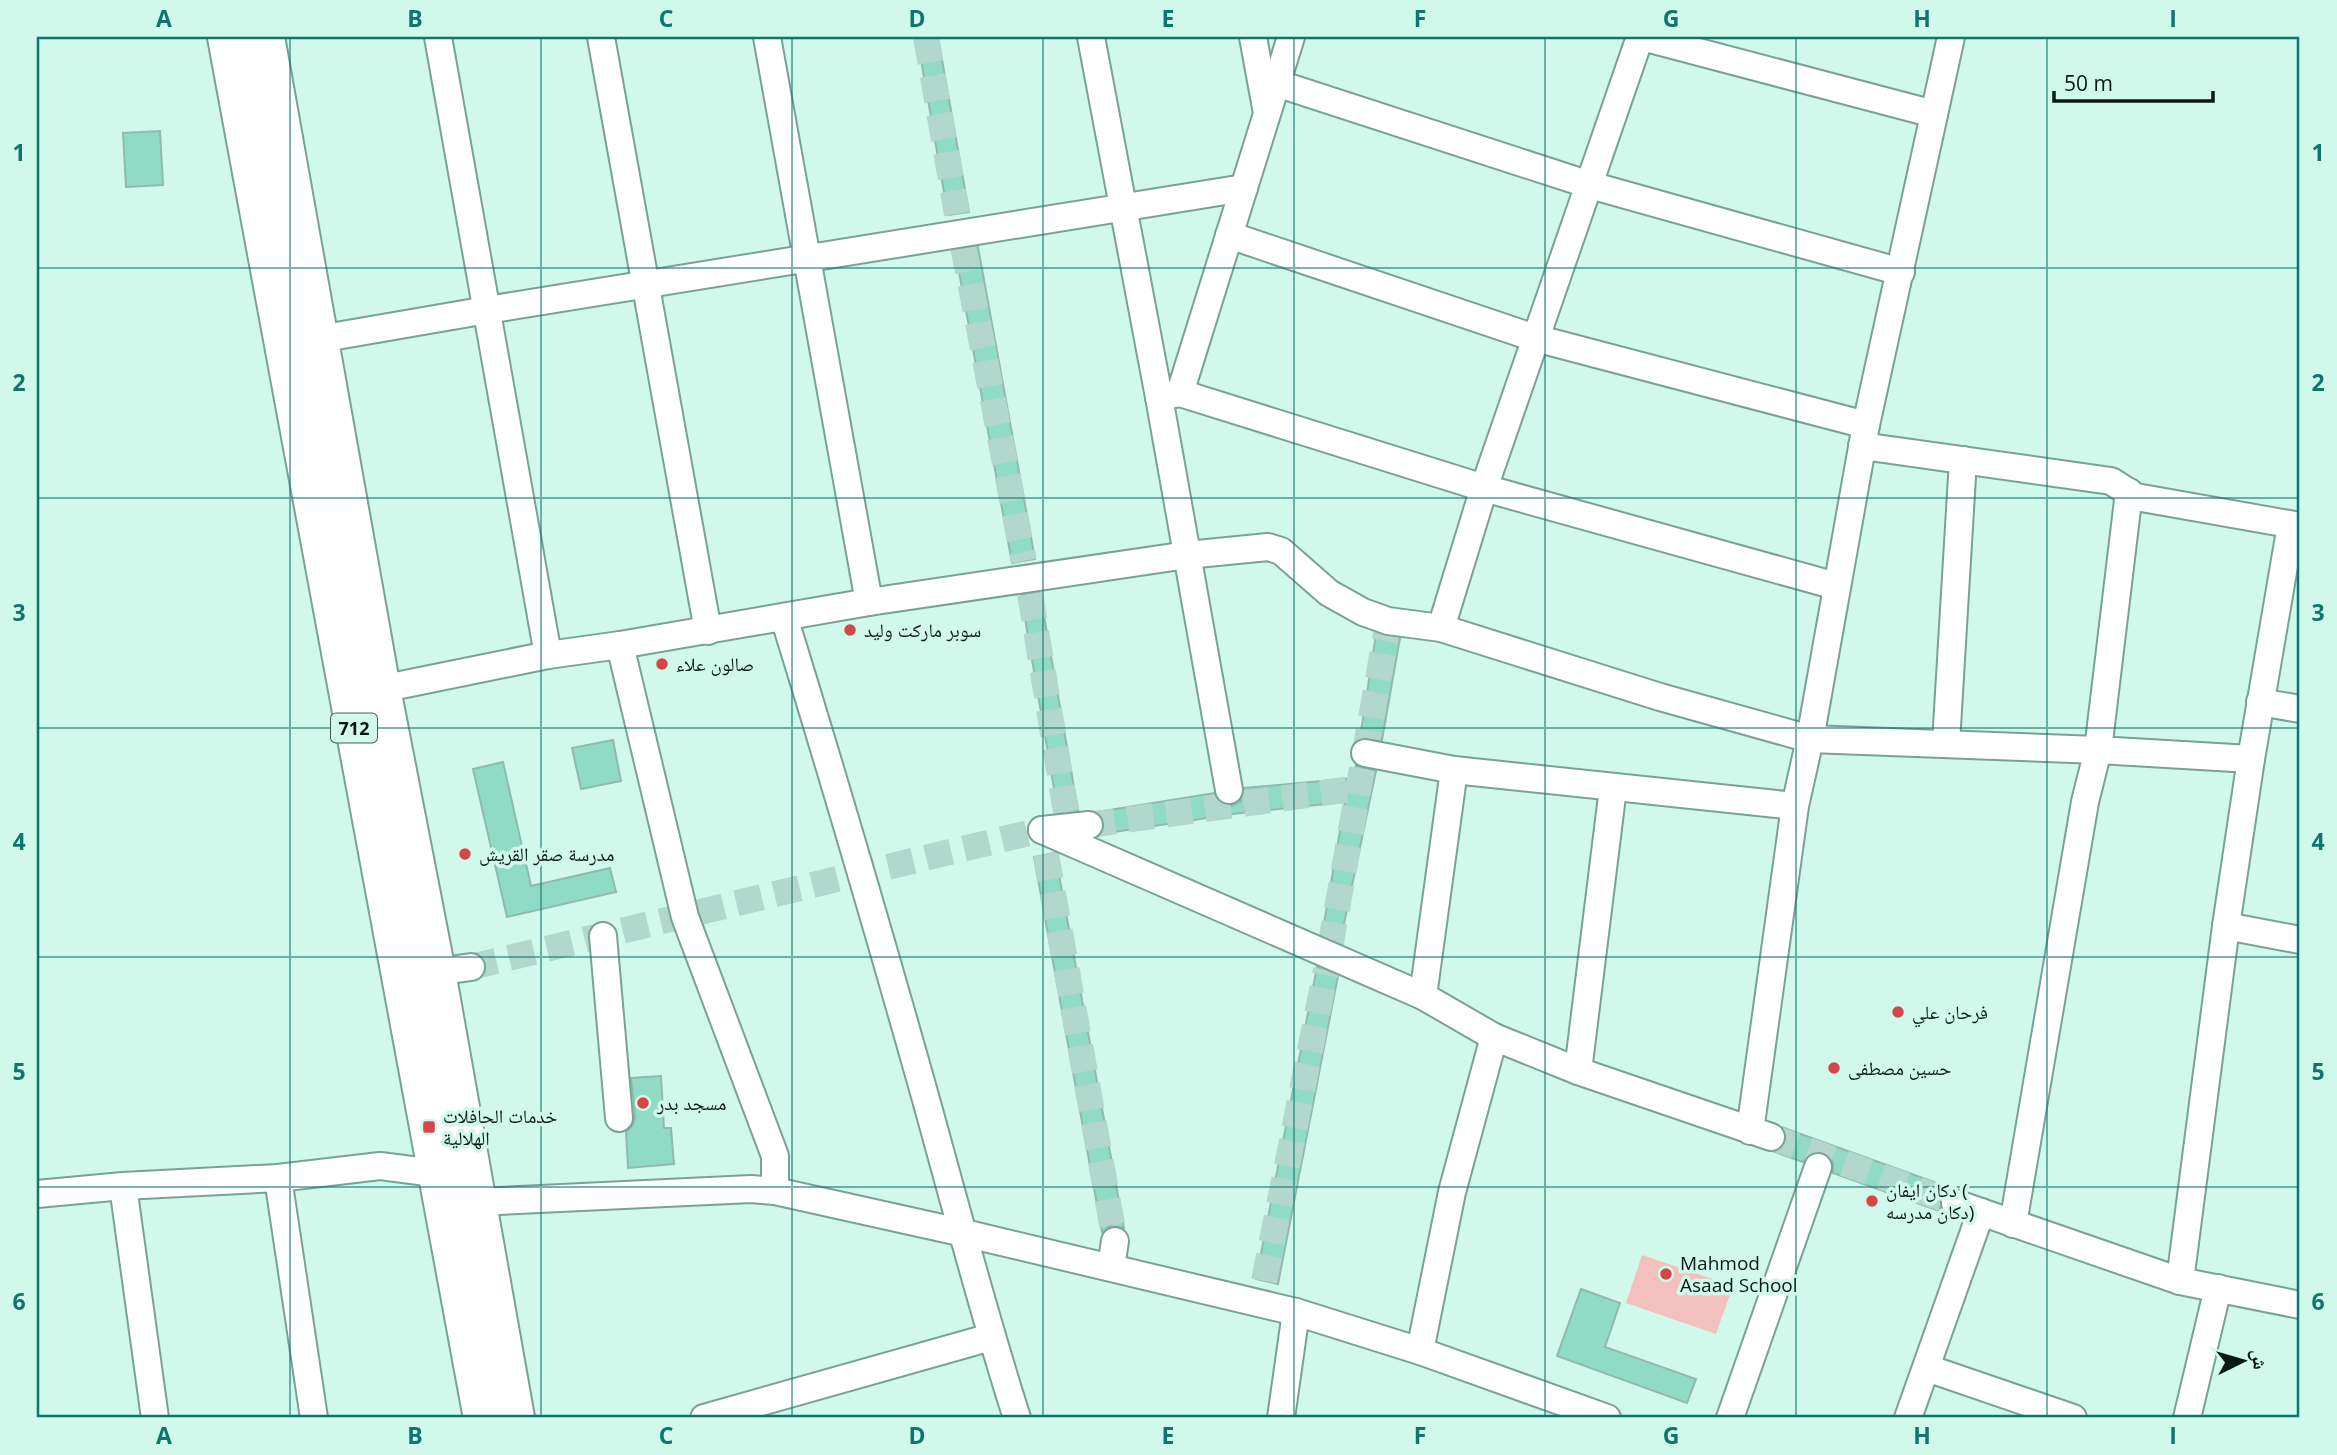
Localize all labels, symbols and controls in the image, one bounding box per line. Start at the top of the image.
text: A [156,2,172,34]
text: B [407,2,423,34]
text: C [659,2,673,34]
text: D [908,2,926,34]
text: E [1162,2,1174,34]
text: F [1414,2,1426,34]
text: G [1663,2,1679,34]
text: H [1913,2,1931,34]
text: I [2169,2,2177,34]
scale bar [2054,60,2213,104]
text: 50 m [2064,69,2113,97]
text: 1 [12,136,26,168]
text: 1 [2311,136,2325,168]
text: 2 [12,366,26,398]
text: 2 [2311,366,2325,398]
text: 3 [12,596,26,628]
text: 3 [2311,596,2325,628]
place label: سوبر ماركت وليد [864,617,981,643]
marker: سوبر ماركت وليد [842,622,858,638]
place label: صالون علاء [676,651,754,677]
marker: صالون علاء [654,656,670,672]
road number: 712 [331,714,377,742]
text: 4 [12,825,26,857]
text: 4 [2311,825,2325,857]
place label: مدرسة صقر القريش [479,841,614,867]
marker: مدرسة صقر القريش [457,846,473,862]
place label: فرحان علي [1912,999,1988,1028]
marker: فرحان علي [1890,1004,1906,1020]
text: 5 [12,1055,26,1087]
place label: حسين مصطفى [1848,1055,1951,1081]
text: 5 [2311,1055,2325,1087]
marker: حسين مصطفى [1826,1060,1842,1076]
place label: مسجد بدر [656,1090,726,1116]
marker: مسجد بدر [635,1095,651,1111]
place label: خدمات الحافلات الهلالية [443,1103,557,1151]
marker: خدمات الحافلات الهلالية [421,1119,437,1135]
place label: دكان ايفان ( دكان مدرسه) [1886,1177,1974,1225]
marker: دكان ايفان ( دكان مدرسه) [1864,1193,1880,1209]
place label: Mahmod Asaad School [1680,1250,1798,1298]
marker: Mahmod Asaad School [1658,1266,1674,1282]
text: 6 [12,1285,26,1317]
text: 6 [2311,1285,2325,1317]
north arrow [2208,1326,2278,1396]
text: ش [2246,1348,2274,1371]
text: A [156,1419,172,1451]
text: B [407,1419,423,1451]
text: C [659,1419,673,1451]
text: D [908,1419,926,1451]
text: E [1162,1419,1174,1451]
text: F [1414,1419,1426,1451]
text: G [1663,1419,1679,1451]
text: H [1913,1419,1931,1451]
text: I [2169,1419,2177,1451]

